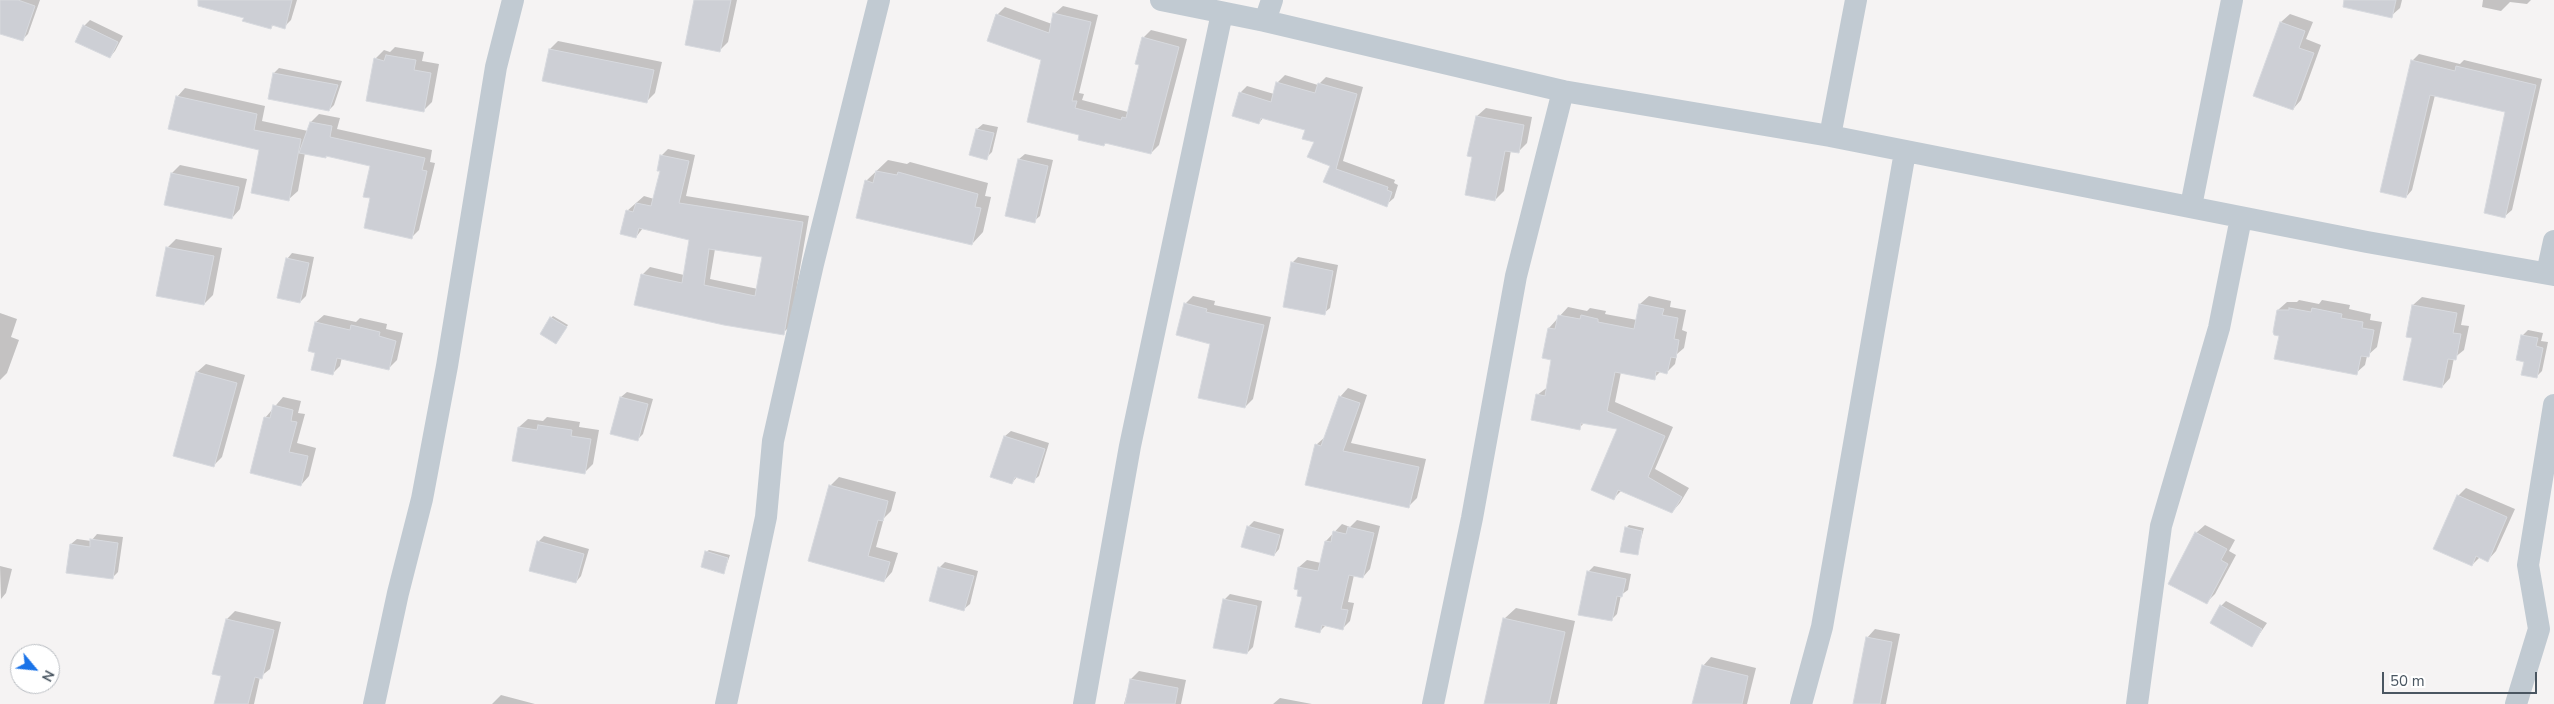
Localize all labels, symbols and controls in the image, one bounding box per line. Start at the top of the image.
north arrow [10,644,60,694]
scale bar [2384,662,2539,694]
text: N [37,667,59,685]
text: 50 m [2390,671,2425,691]

